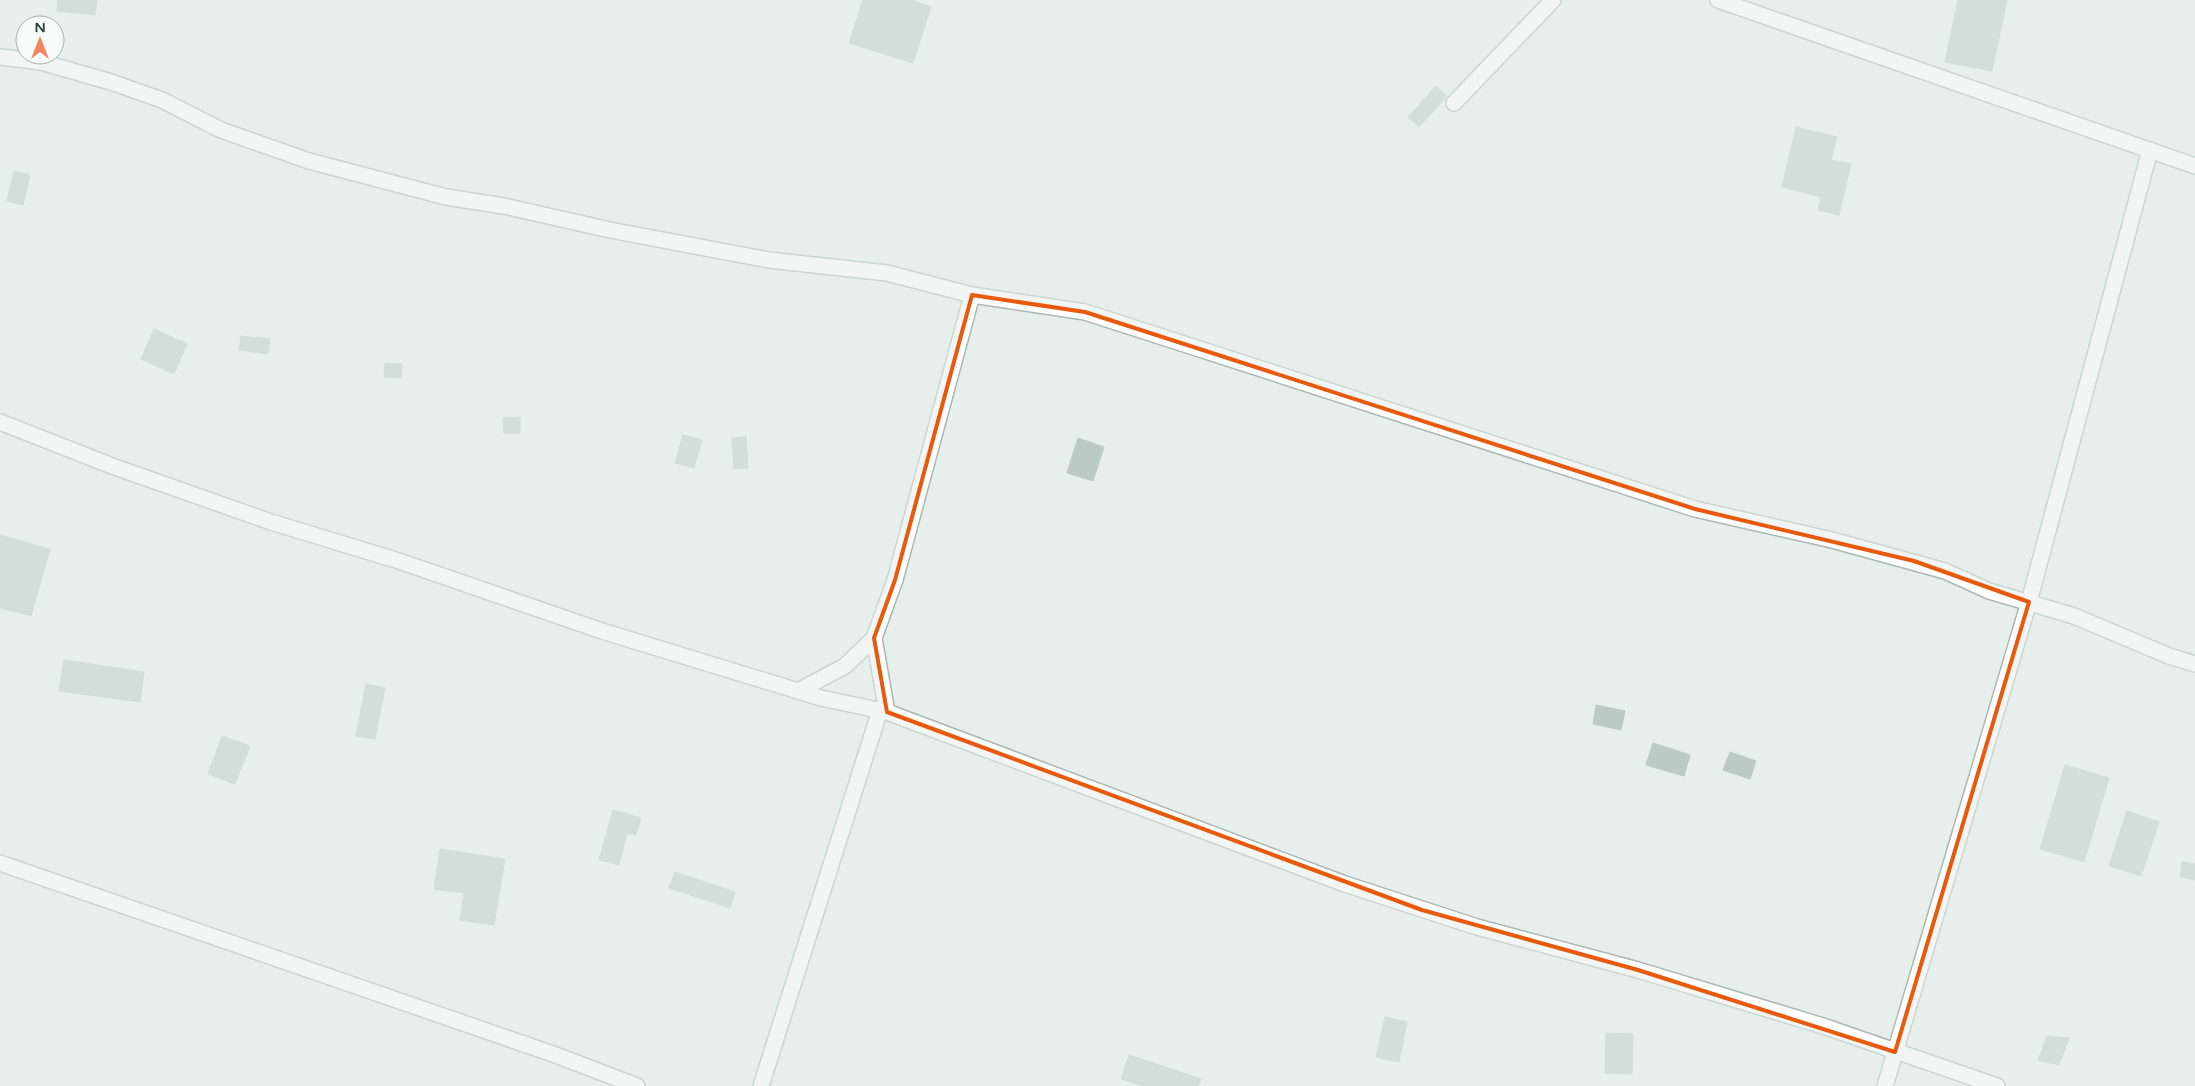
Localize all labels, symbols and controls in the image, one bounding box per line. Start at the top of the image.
north arrow [15,15,65,65]
text: N [34,19,46,36]

